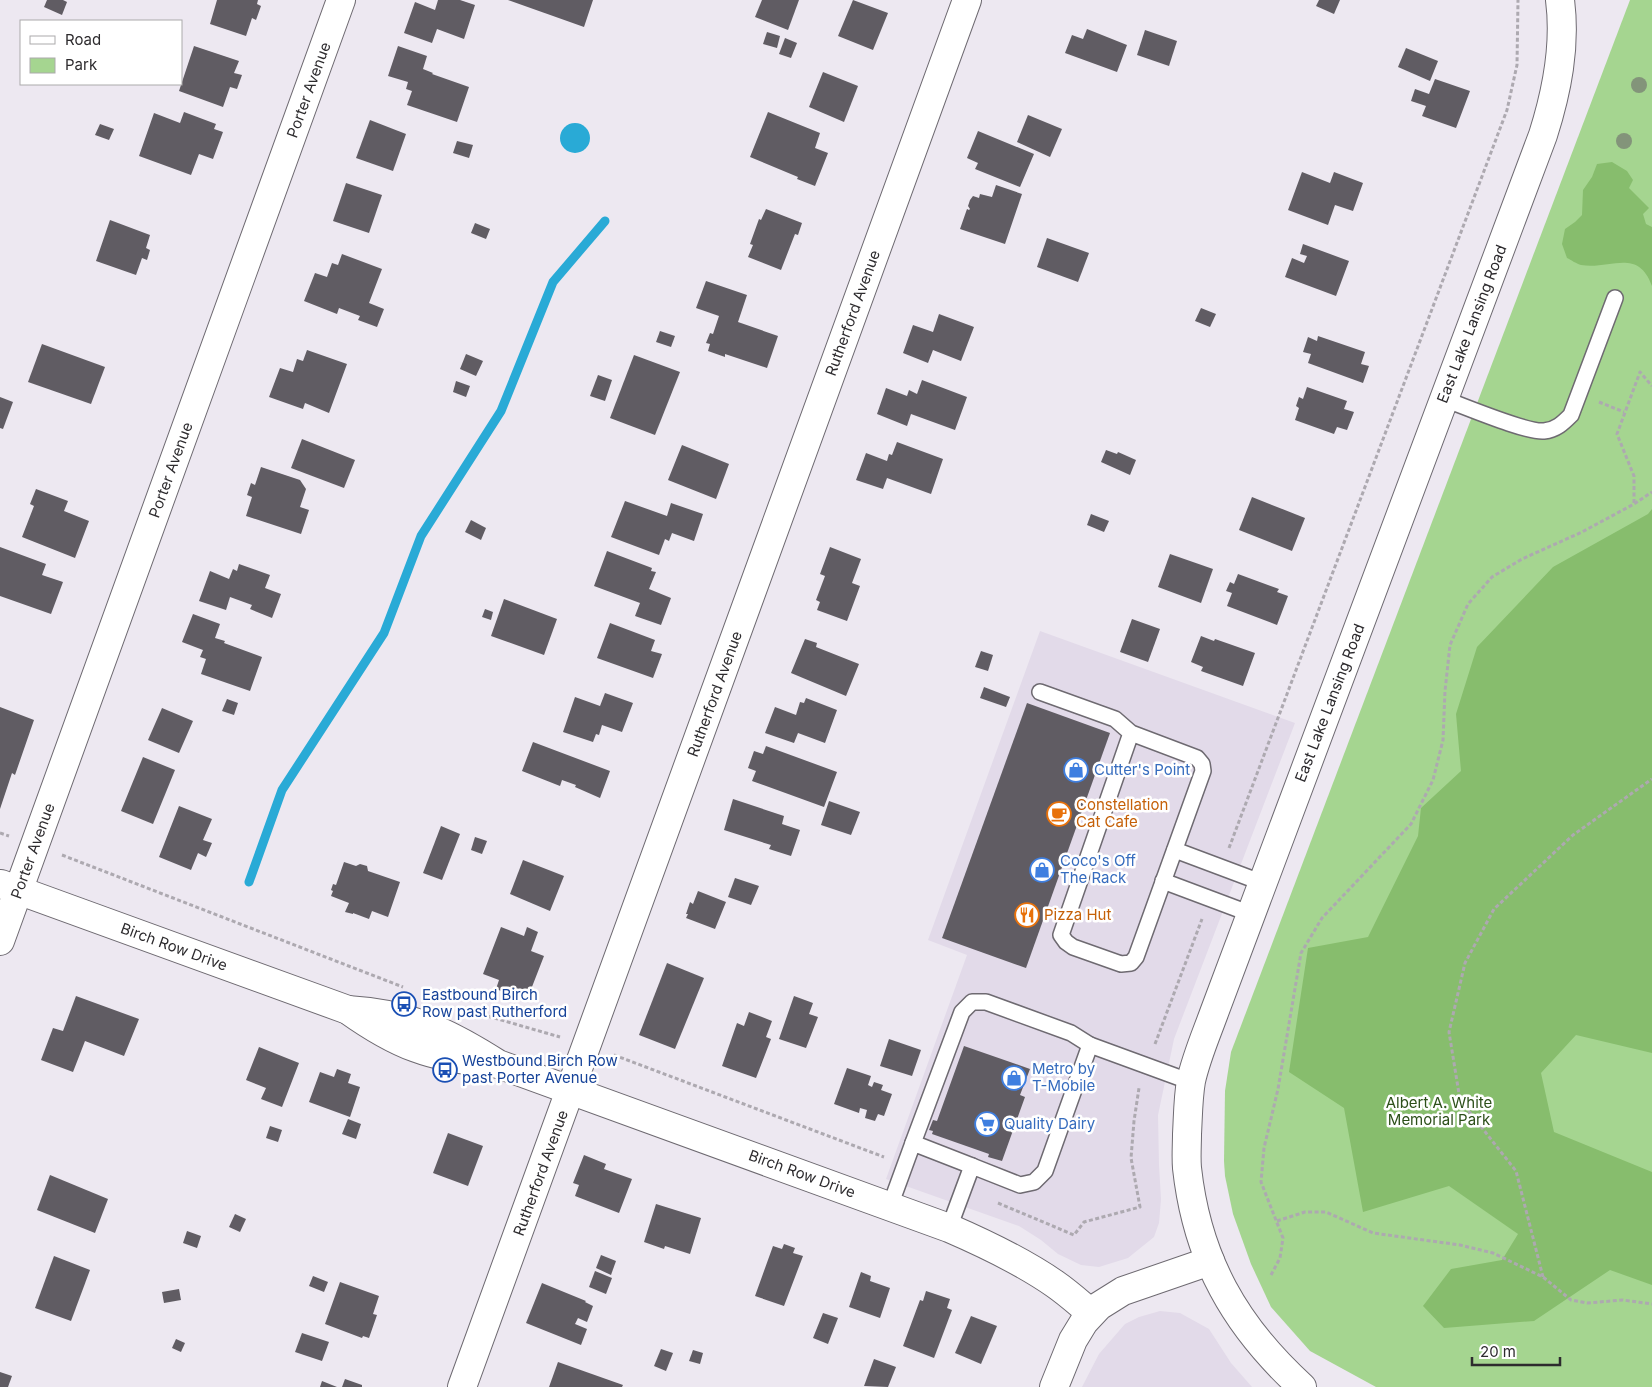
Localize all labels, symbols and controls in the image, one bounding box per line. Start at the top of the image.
legend [20,20,182,85]
text: Road [65,30,101,49]
street label: Porter Avenue [282,39,335,140]
text: Park [65,55,98,74]
street label: East Lake Lansing Road [1433,242,1511,406]
street label: Rutherford Avenue [821,247,884,378]
street label: Porter Avenue [144,419,197,520]
street label: East Lake Lansing Road [1291,621,1369,785]
street label: Rutherford Avenue [683,628,746,759]
shop icon: Cutter's Point [1063,757,1089,783]
place label: Cutter's Point [1094,760,1190,779]
place label: Constellation Cat Cafe [1076,795,1168,831]
street label: Porter Avenue [6,800,59,901]
cafe icon: Constellation Cat Cafe [1046,801,1072,827]
place label: Coco's Off The Rack [1060,851,1136,887]
shop icon: Coco's Off The Rack [1029,857,1055,883]
restaurant icon: Pizza Hut [1014,902,1040,928]
place label: Pizza Hut [1044,905,1111,924]
street label: Birch Row Drive [118,918,230,975]
place label: Eastbound Birch Row past Rutherford [422,985,567,1021]
bus stop icon: Eastbound Birch Row past Rutherford [391,991,417,1017]
place label: Westbound Birch Row past Porter Avenue [462,1051,618,1087]
bus stop icon: Westbound Birch Row past Porter Avenue [432,1057,458,1083]
place label: Metro by T-Mobile [1032,1059,1096,1095]
shop icon: Metro by T-Mobile [1001,1065,1027,1091]
park label: Albert A. White Memorial Park [1386,1093,1492,1129]
street label: Rutherford Avenue [509,1107,572,1238]
supermarket icon: Quality Dairy [974,1111,1000,1137]
place label: Quality Dairy [1004,1114,1096,1133]
street label: Birch Row Drive [746,1145,858,1202]
scale bar [1472,1334,1560,1366]
text: 20 m [1480,1342,1516,1361]

